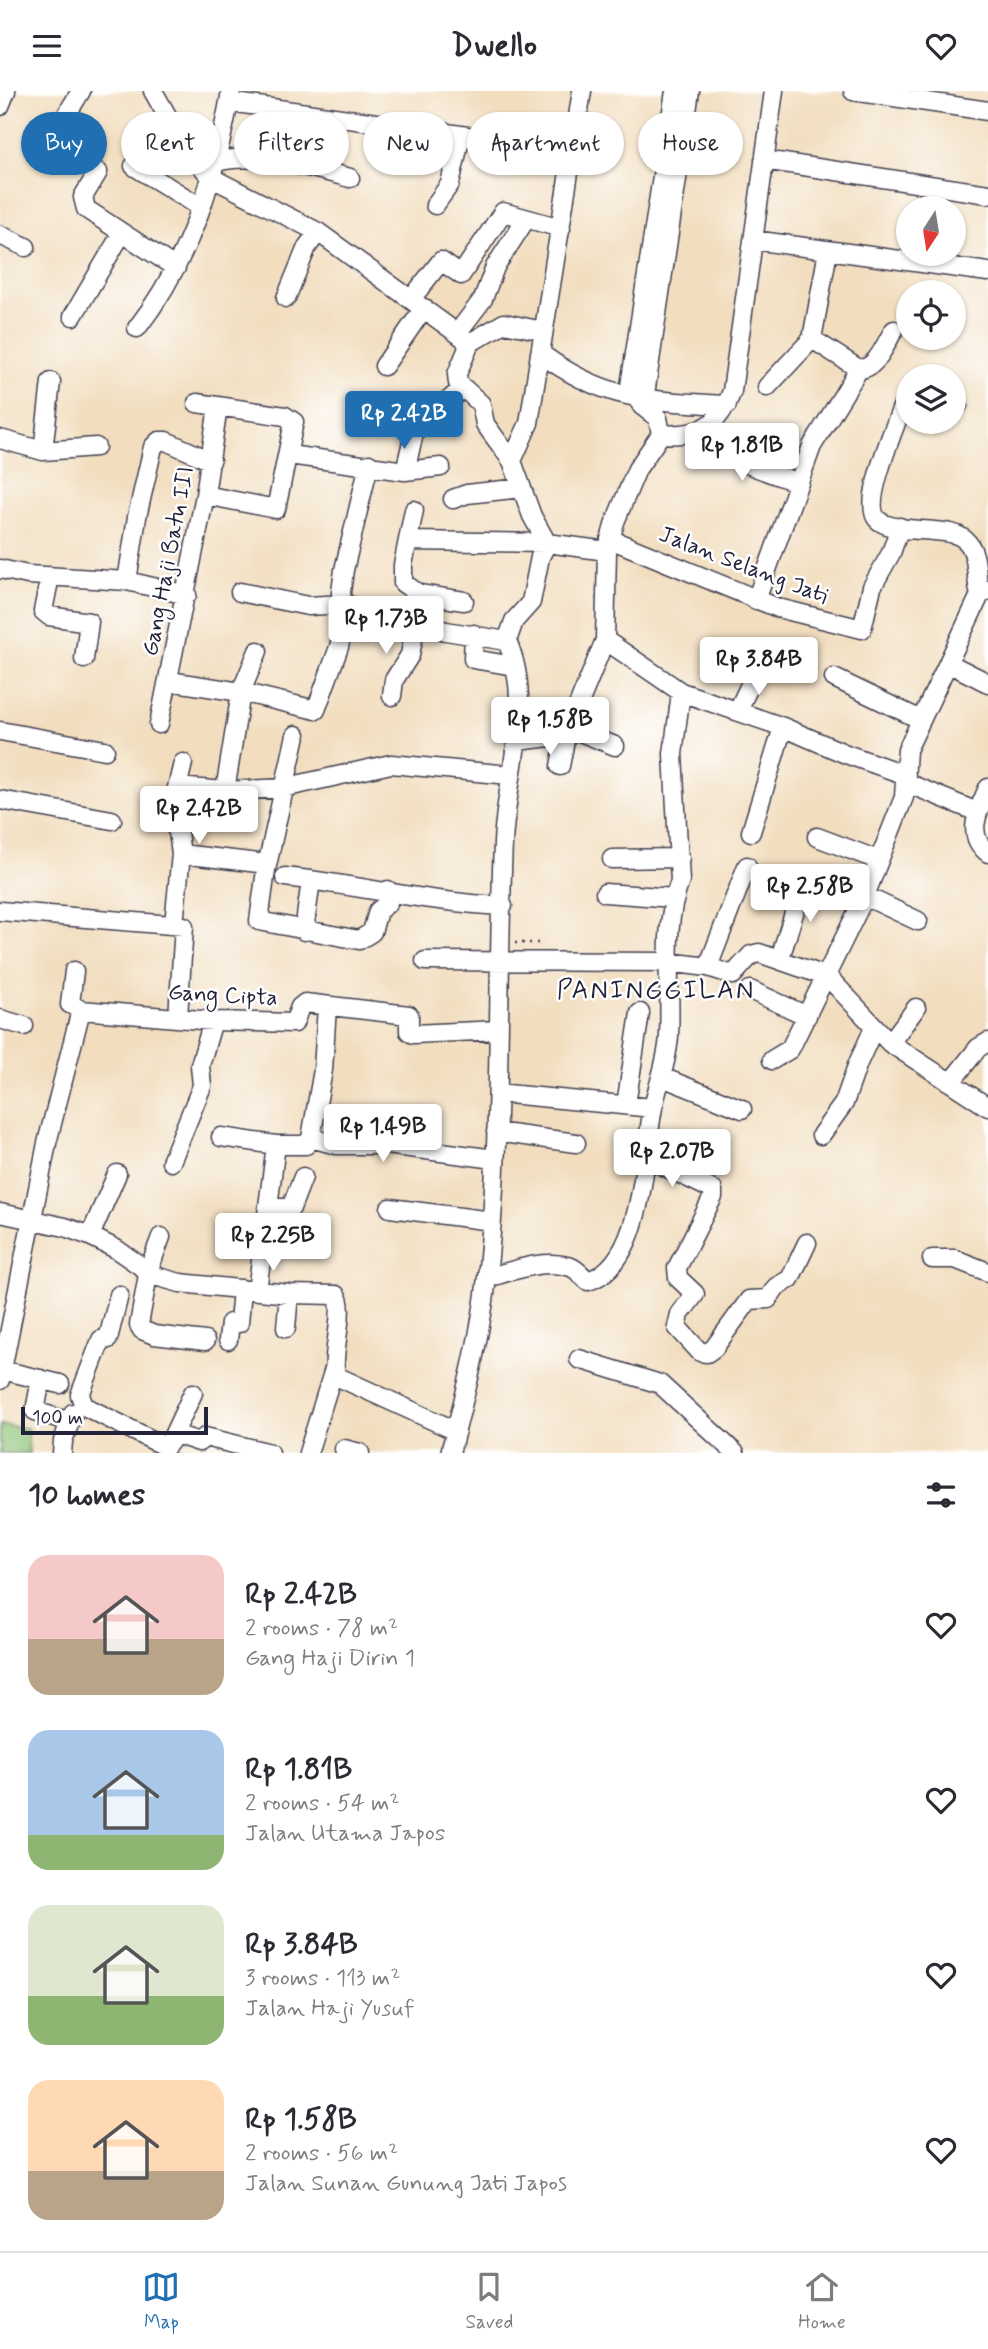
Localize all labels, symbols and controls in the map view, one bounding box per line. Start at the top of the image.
text: Dwello [451,25,537,67]
icon: menu [28,27,66,65]
icon: heart [922,27,960,65]
chip: Buy [21,112,107,175]
chip: Rent [121,112,220,175]
chip: Filters [234,112,349,175]
chip: New [363,112,453,175]
chip: Apartment [467,112,624,175]
chip: House [638,112,743,175]
north arrow [896,196,966,266]
map controls [896,196,966,434]
button: locate [896,280,966,350]
button: layers [896,364,966,434]
pin: Rp 2.42B [332,391,476,451]
text: Rp 2.42B [361,399,447,429]
pin: Rp 1.81B [670,423,814,483]
text: Rp 1.81B [701,431,783,461]
street label: Gang Haji Batu III [136,464,204,659]
street label: Jalan Selang Jati [655,520,832,612]
pin: Rp 1.73B [314,596,458,656]
text: Rp 1.73B [344,604,428,634]
pin: Rp 3.84B [687,637,831,697]
text: Rp 3.84B [716,645,802,675]
pin: Rp 1.58B [478,697,622,757]
text: Rp 1.58B [507,705,593,735]
pin: Rp 2.42B [127,787,271,846]
text: Rp 2.42B [156,794,242,824]
pin: Rp 2.58B [738,865,882,924]
text: Rp 2.58B [767,872,853,902]
district label: PANINGGILAN [557,974,755,1008]
street label: Gang Cipta [167,978,278,1016]
pin: Rp 1.49B [311,1105,455,1164]
text: Rp 1.49B [340,1112,426,1142]
pin: Rp 2.07B [600,1129,744,1189]
text: Rp 2.07B [630,1137,714,1167]
pin: Rp 2.25B [201,1213,345,1273]
text: Rp 2.25B [231,1221,315,1251]
scale bar [21,1404,208,1436]
text: 100 m [32,1406,83,1431]
text: 10 homes [28,1476,145,1515]
icon: filters [922,1476,960,1514]
text: Rp 2.42B [245,1575,357,1614]
icon: home [84,1583,168,1667]
icon: heart [922,1606,960,1644]
text: 2 rooms · 78 m² [245,1614,398,1644]
text: Gang Haji Dirin 1 [245,1644,415,1674]
text: Rp 1.81B [245,1750,352,1789]
icon: home [84,1758,168,1842]
icon: heart [922,1781,960,1819]
text: 2 rooms · 54 m² [245,1789,399,1819]
text: Jalan Utama Japos [245,1819,445,1849]
text: Rp 3.84B [245,1925,358,1964]
icon: home [84,1933,168,2017]
icon: heart [922,1956,960,1994]
text: 3 rooms · 113 m² [245,1964,400,1994]
text: Jalan Haji Yusuf [245,1994,414,2024]
text: Rp 1.58B [245,2100,357,2139]
icon: home [84,2108,168,2192]
icon: heart [922,2131,960,2169]
text: 2 rooms · 56 m² [245,2139,398,2169]
text: Jalan Sunan Gunung Jati Japos [245,2169,567,2199]
tab: Map [142,2268,180,2335]
tab: Saved [465,2268,513,2335]
tab: Home [798,2268,846,2335]

